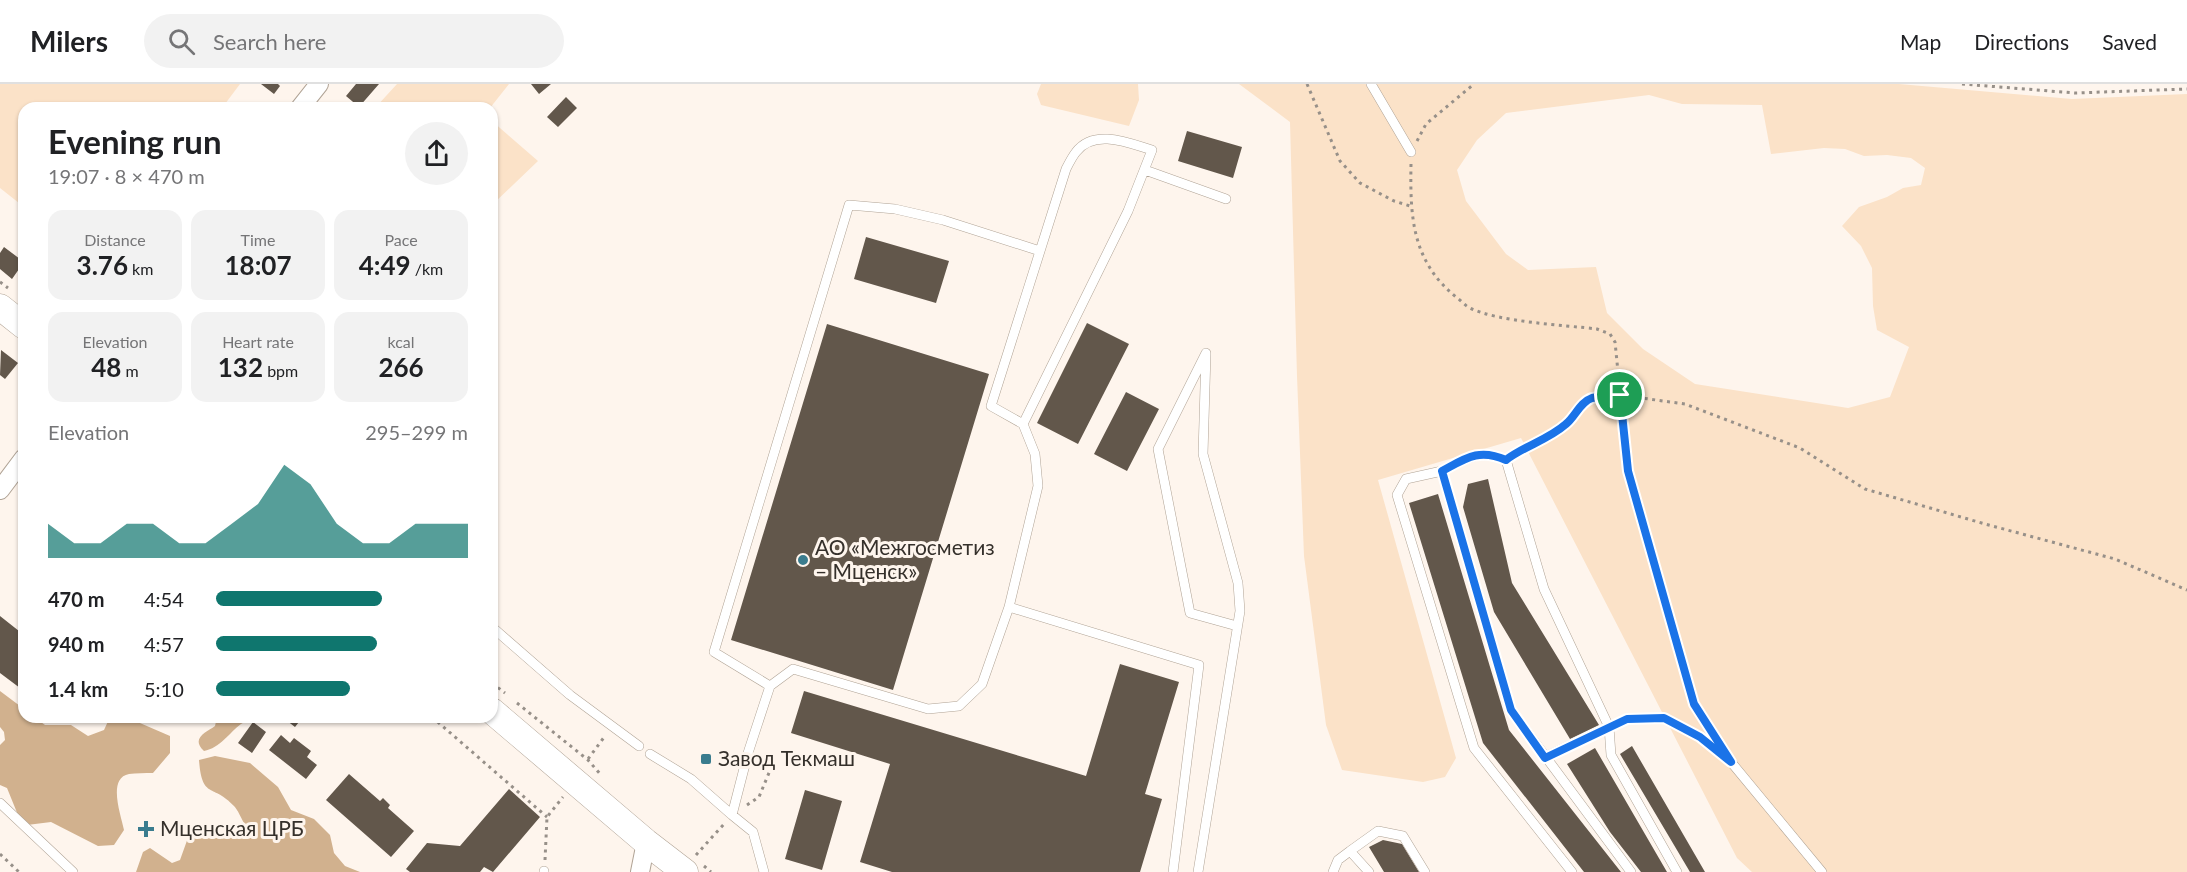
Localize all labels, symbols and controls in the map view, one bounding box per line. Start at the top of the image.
search box [144,14,564,68]
text: Milers [30,24,108,58]
icon: search [165,25,198,58]
text: Search here [213,28,326,55]
text: Map [1900,29,1941,54]
text: Directions [1974,29,2069,54]
text: Saved [2102,29,2157,54]
text: Evening run [48,121,222,161]
button: share [405,122,468,185]
text: 19:07 · 8 × 470 m [48,164,205,188]
text: Distance [84,230,146,249]
text: Time [241,230,275,249]
text: Pace [384,230,418,249]
text: 3.76 [77,249,128,281]
text: 18:07 [224,249,292,281]
text: 4:49 [359,249,411,281]
text: km [128,259,153,278]
text: /km [411,259,443,278]
text: Elevation [83,332,148,351]
text: Heart rate [222,332,294,351]
text: kcal [387,332,415,351]
text: 48 [91,351,121,383]
text: 132 [218,351,263,383]
text: 266 [378,351,424,383]
text: m [121,361,139,380]
text: bpm [263,361,298,380]
pin [1594,369,1645,420]
icon: arrive [1603,378,1636,411]
text: Elevation [48,420,129,444]
text: 295–299 m [365,420,468,444]
place label: АО «Межгосметиз – Мценск» [815,534,995,583]
marker: АО «Межгосметиз – Мценск» [796,553,810,567]
text: 470 m [48,587,104,611]
text: 4:54 [144,587,184,611]
text: 940 m [48,632,104,656]
text: 4:57 [144,632,184,656]
text: 1.4 km [48,677,108,701]
text: 5:10 [144,677,184,701]
place label: Завод Текмаш [718,745,855,770]
marker: Завод Текмаш [699,752,713,766]
place label: Мценская ЦРБ [160,815,304,840]
marker: Мценская ЦРБ [137,820,155,838]

